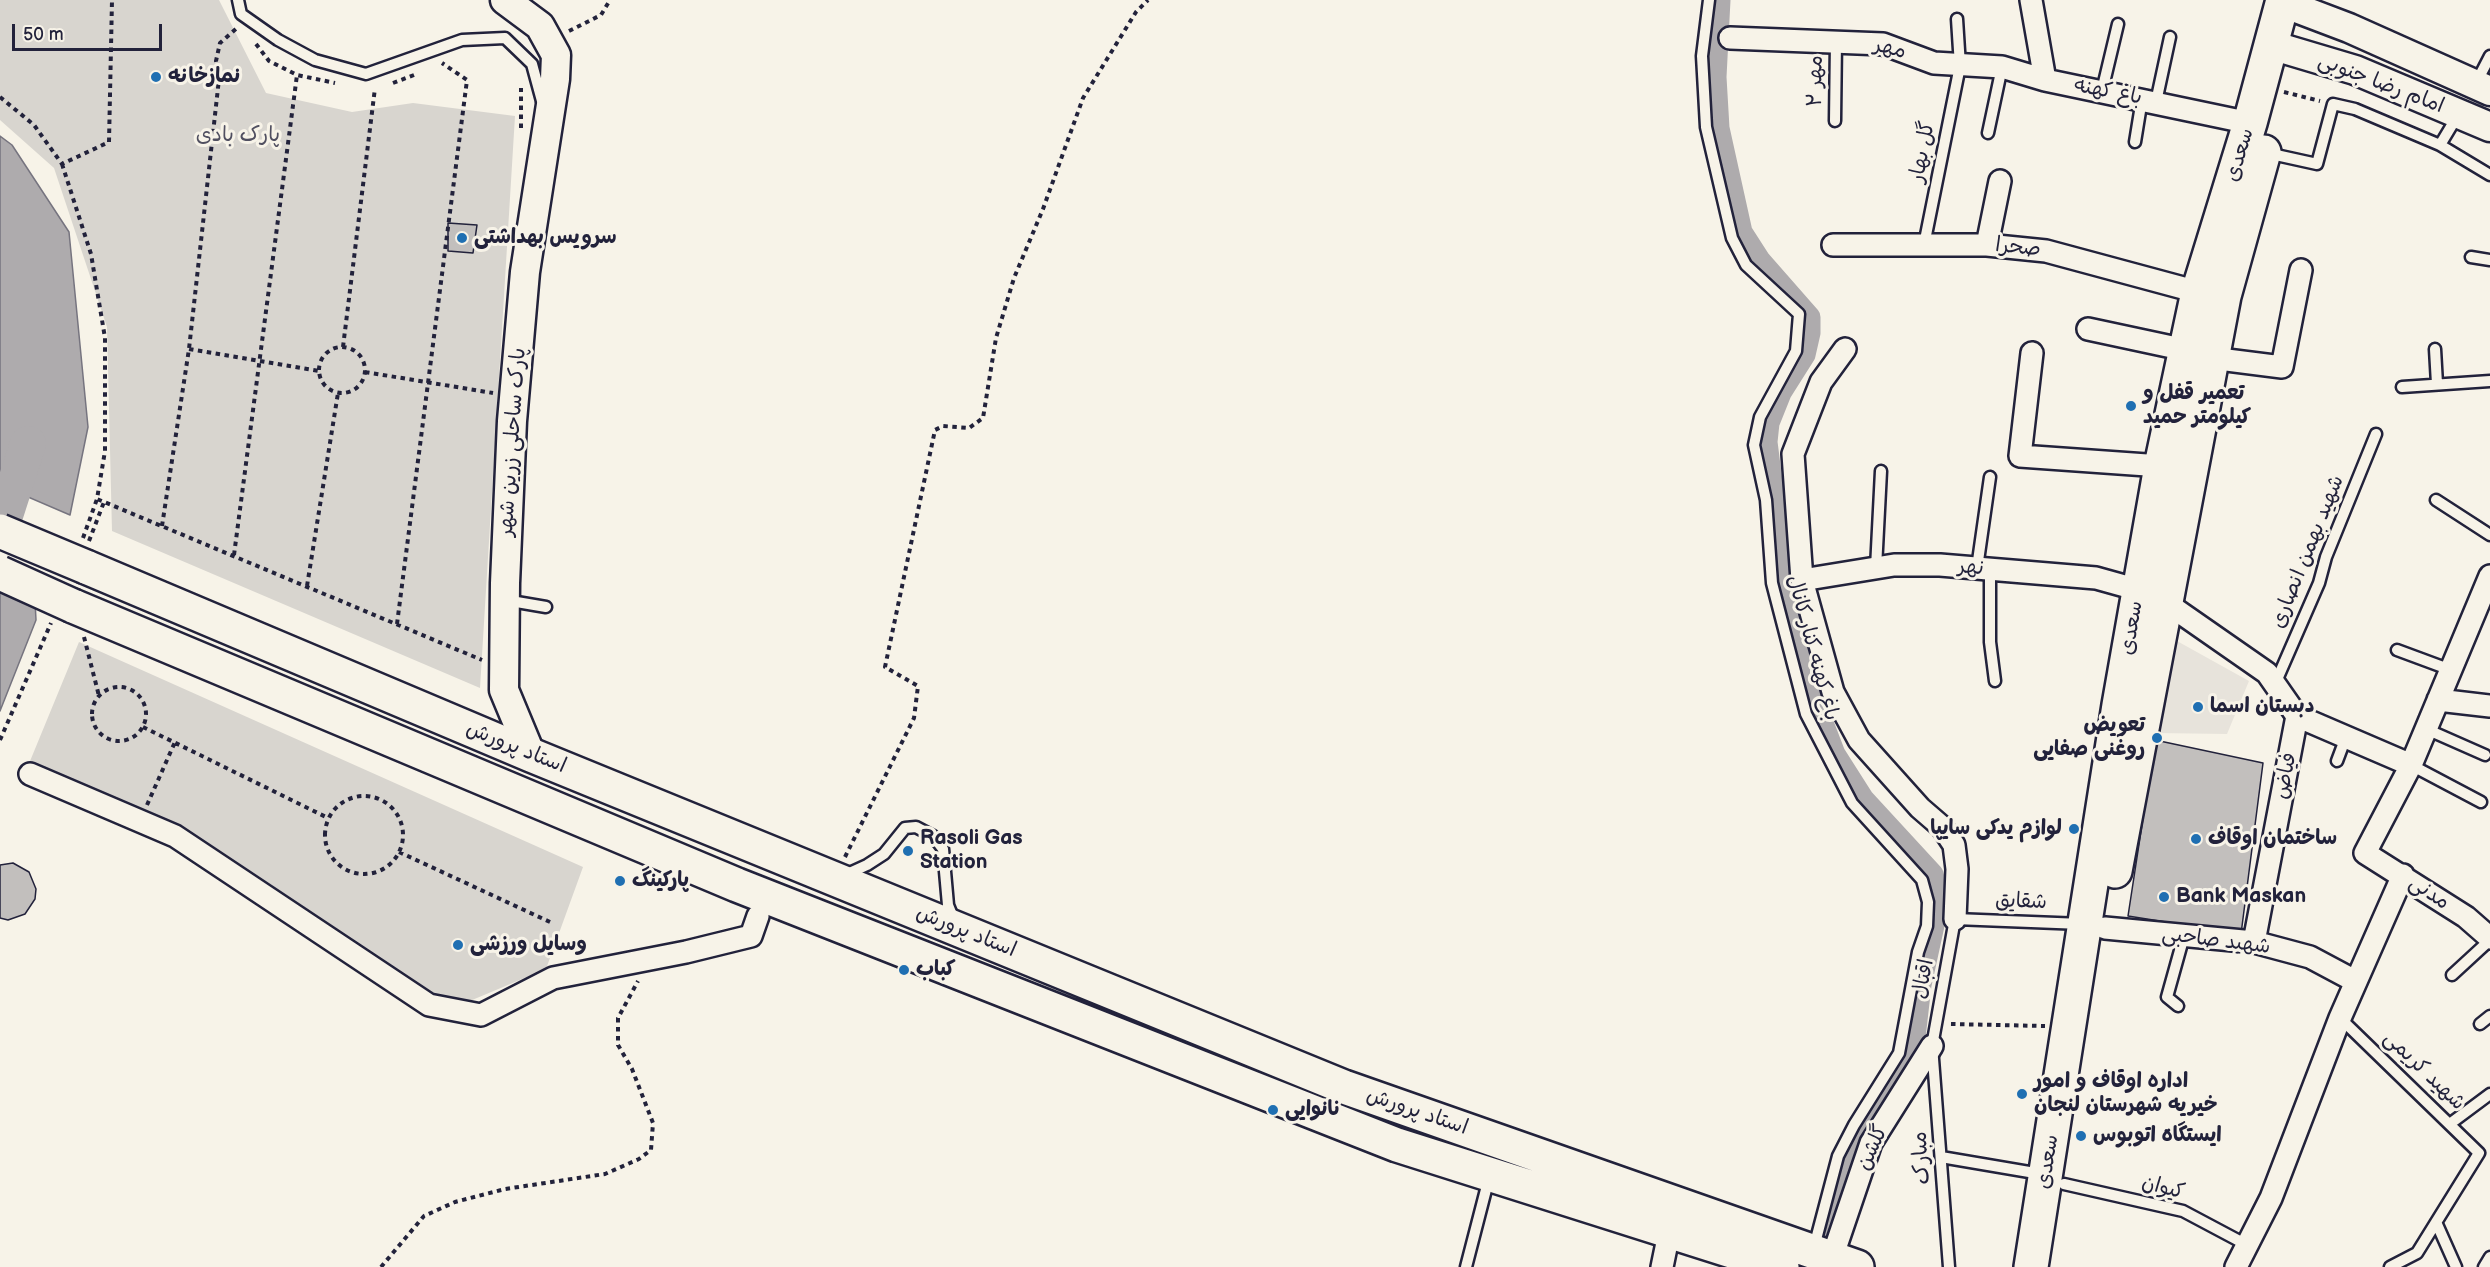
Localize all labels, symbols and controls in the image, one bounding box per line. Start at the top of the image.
scale bar [15,12,165,50]
text: 50 m [23,24,64,45]
street label: مهر [1871,33,1909,65]
street label: امام رضا جنوبی [2314,48,2448,120]
street label: مهر ۲ [1803,55,1829,107]
place label: نمازخانه [168,64,240,90]
marker: نمازخانه [149,70,163,84]
street label: باغ کهنه [2072,73,2144,111]
street label: گل بهار [1905,119,1941,185]
park label: پارک بادی [196,123,280,149]
street label: سعدی [2220,125,2260,185]
place label: سرویس بهداشتی [474,225,617,251]
marker: سرویس بهداشتی [455,231,469,245]
street label: صحرا [1994,233,2042,263]
street label: پارک ساحلی زرین شهر [494,347,532,537]
place label: تعمیر قفل و کیلومتر حمید [2143,381,2251,431]
marker: تعمیر قفل و کیلومتر حمید [2124,399,2138,413]
street label: شهید بهمن انصاری [2266,472,2350,632]
street label: نهر [1957,554,1985,582]
street label: باغ کهنه کنار کانال [1780,573,1844,723]
street label: سعدی [2115,599,2149,657]
place label: دبستان اسما [2210,694,2314,720]
marker: دبستان اسما [2191,700,2205,714]
place label: تعویض روغنی صفایی [2033,713,2145,763]
street label: استاد پرورش [462,717,570,779]
marker: تعویض روغنی صفایی [2150,731,2164,745]
street label: فیاض [2269,751,2303,801]
place label: لوازم یدکی سایپا [1930,816,2062,842]
marker: لوازم یدکی سایپا [2067,822,2081,836]
place label: Rasoli Gas Station [920,826,1023,876]
place label: ساختمان اوقاف [2208,826,2337,852]
marker: ساختمان اوقاف [2189,832,2203,846]
marker: Rasoli Gas Station [901,844,915,858]
place label: پارکینگ [632,868,689,894]
street label: مدنی [2404,870,2454,916]
marker: پارکینگ [613,874,627,888]
place label: Bank Maskan [2176,884,2306,910]
street label: شقایق [1995,889,2047,915]
marker: Bank Maskan [2157,890,2171,904]
street label: استاد پرورش [912,901,1020,963]
street label: شهید صاحبی [2160,922,2272,960]
place label: وسایل ورزشی [470,932,587,958]
marker: وسایل ورزشی [451,938,465,952]
place label: کباب [916,957,956,983]
street label: اقبال [1908,957,1940,1001]
marker: کباب [897,963,911,977]
street label: شهید کریمی [2378,1026,2470,1116]
place label: اداره اوقاف و امور خیریه شهرستان لنجان [2034,1069,2217,1119]
street label: استاد پرورش [1363,1083,1471,1141]
marker: اداره اوقاف و امور خیریه شهرستان لنجان [2015,1087,2029,1101]
place label: نانوایی [1285,1097,1341,1123]
marker: نانوایی [1266,1103,1280,1117]
street label: گلشن [1852,1121,1894,1175]
place label: ایستگاه اتوبوس [2093,1123,2222,1149]
marker: ایستگاه اتوبوس [2074,1129,2088,1143]
street label: مبارک [1908,1131,1936,1185]
street label: سعدی [2031,1133,2065,1191]
street label: کیوان [2139,1170,2187,1206]

